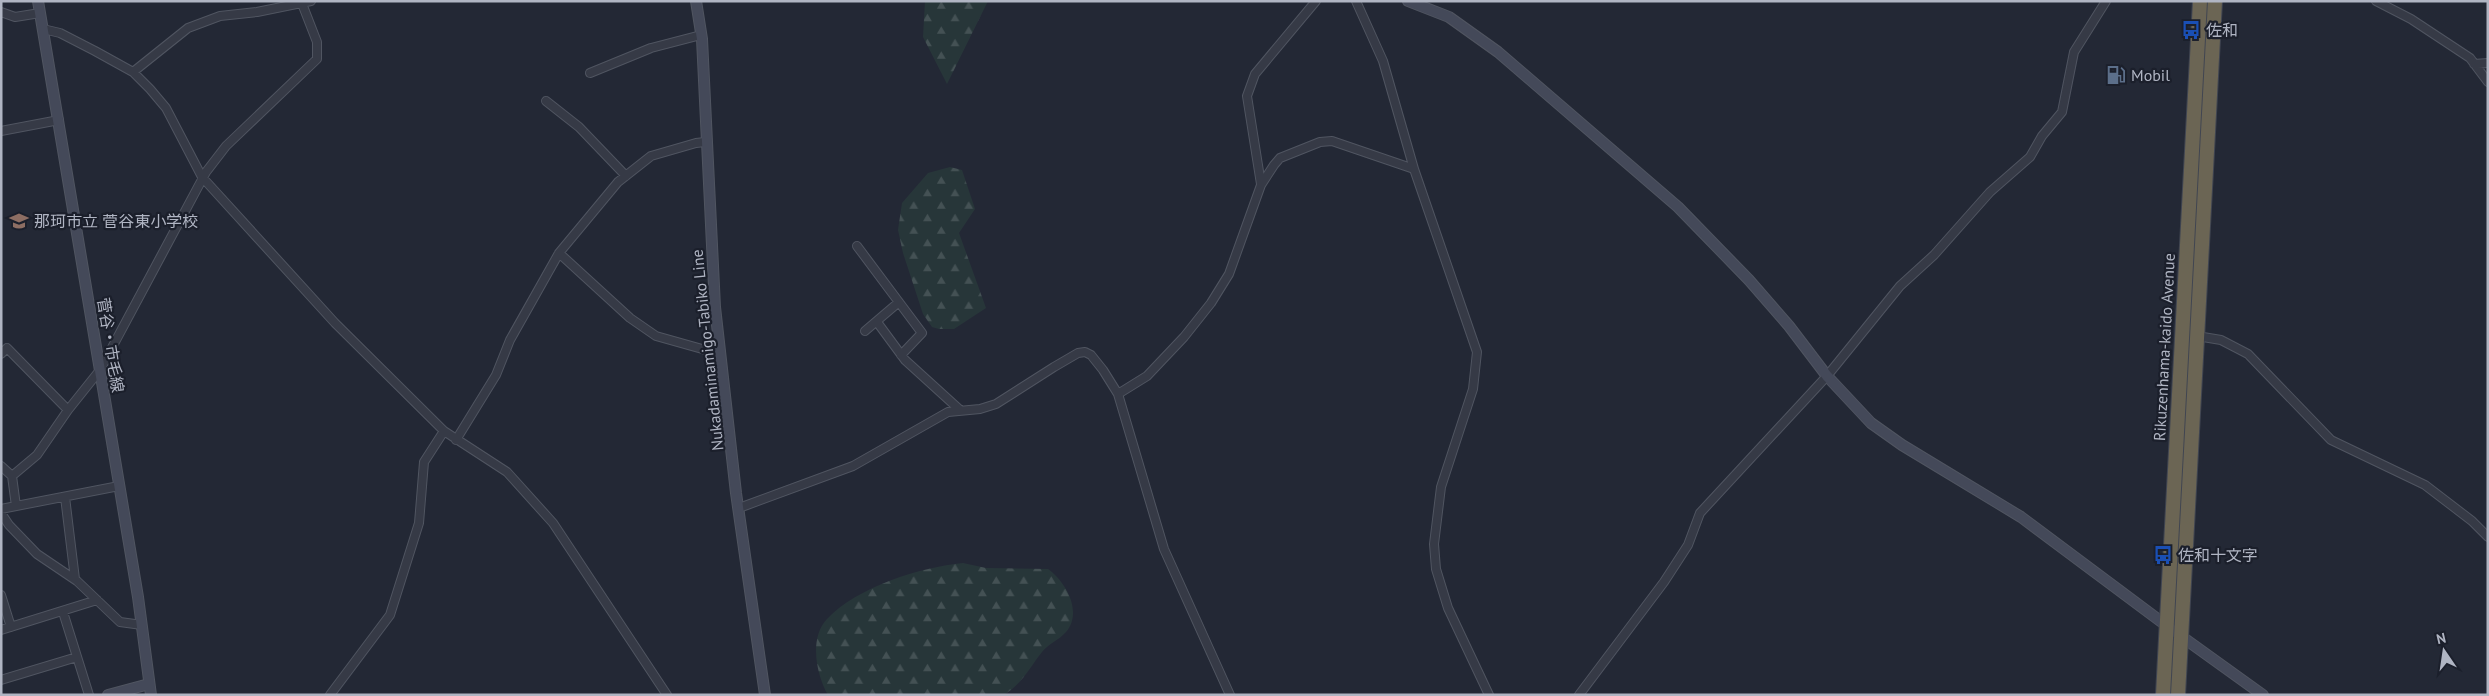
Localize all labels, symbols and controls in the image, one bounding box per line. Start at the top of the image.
bus stop icon: 佐和 [2180,19,2202,41]
place label: 佐和 [2206,20,2238,40]
fuel station icon: Mobil [2105,64,2127,86]
place label: Mobil [2131,65,2170,85]
school or university icon: 那珂市立 菅谷東小学校 [8,210,30,232]
place label: 那珂市立 菅谷東小学校 [34,211,198,231]
street label: Nukadaminamigo-Tabiko Line [686,248,728,452]
street label: Rikuzenhama-kaido Avenue [2149,253,2179,441]
street label: 菅谷・市毛線 [94,296,128,394]
bus stop icon: 佐和十文字 [2152,544,2174,566]
place label: 佐和十文字 [2178,545,2258,565]
north arrow [2419,626,2469,676]
text: N [2435,629,2448,648]

